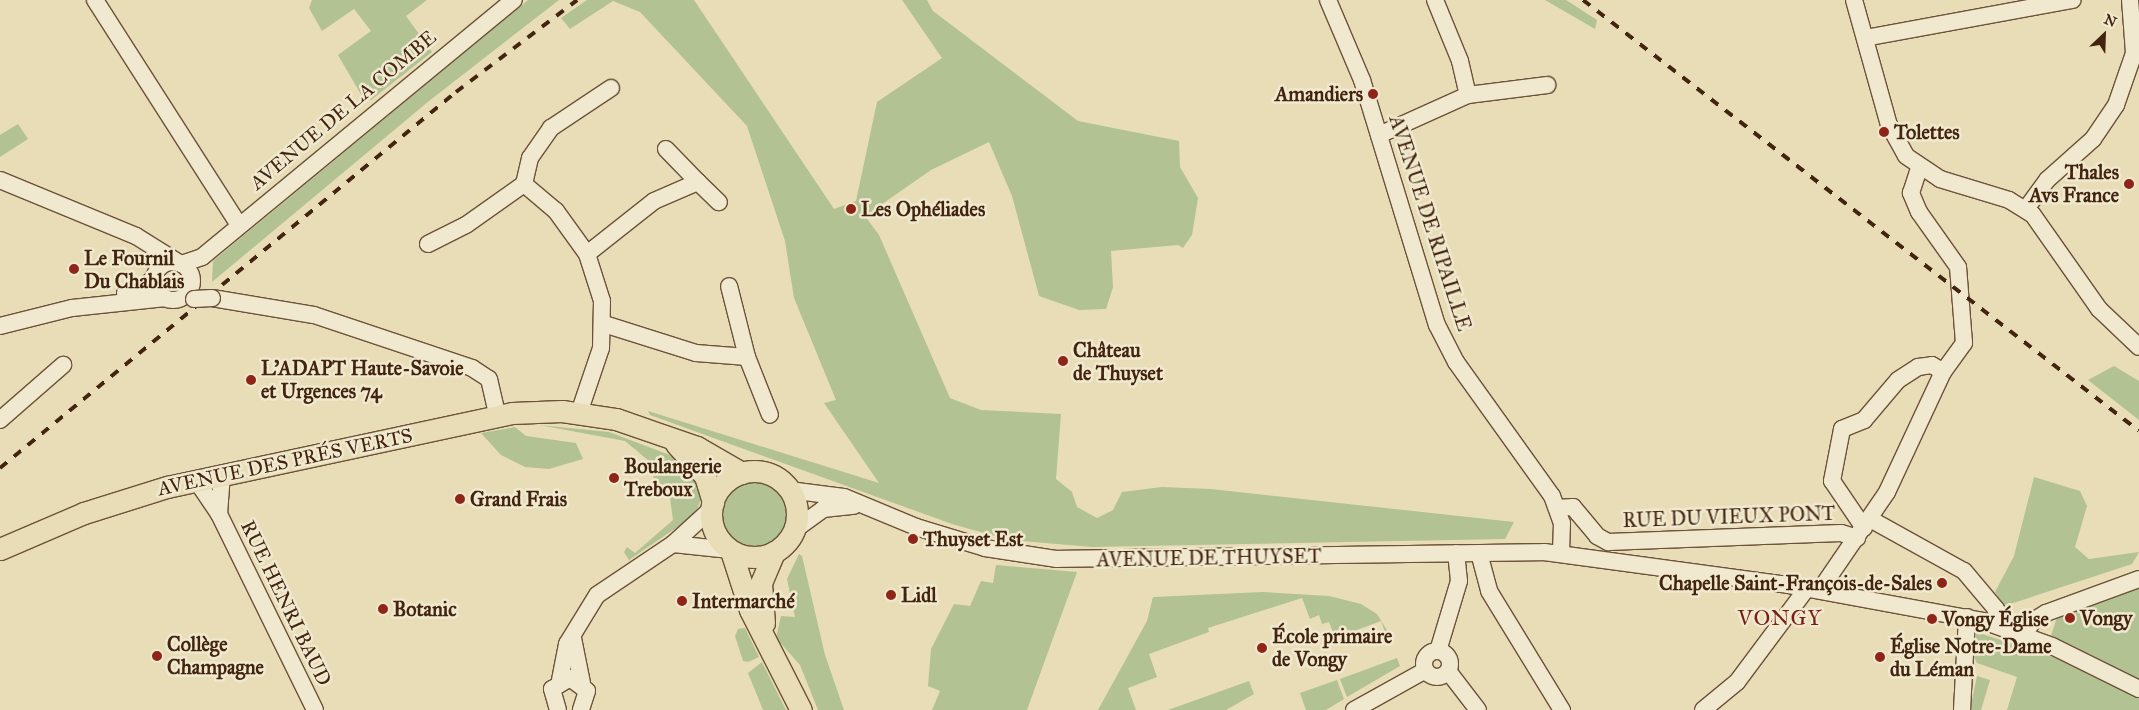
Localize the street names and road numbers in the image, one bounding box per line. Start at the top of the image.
street label: AVENUE DE LA COMBE [245,25,441,195]
street label: AVENUE DE RIPAILLE [1384,112,1476,334]
street label: AVENUE DES PRÉS VERTS [155,423,415,501]
street label: RUE DU VIEUX PONT [1622,501,1836,533]
street label: RUE HENRI BAUD [236,517,336,689]
street label: AVENUE DE THUYSET [1096,544,1322,572]

